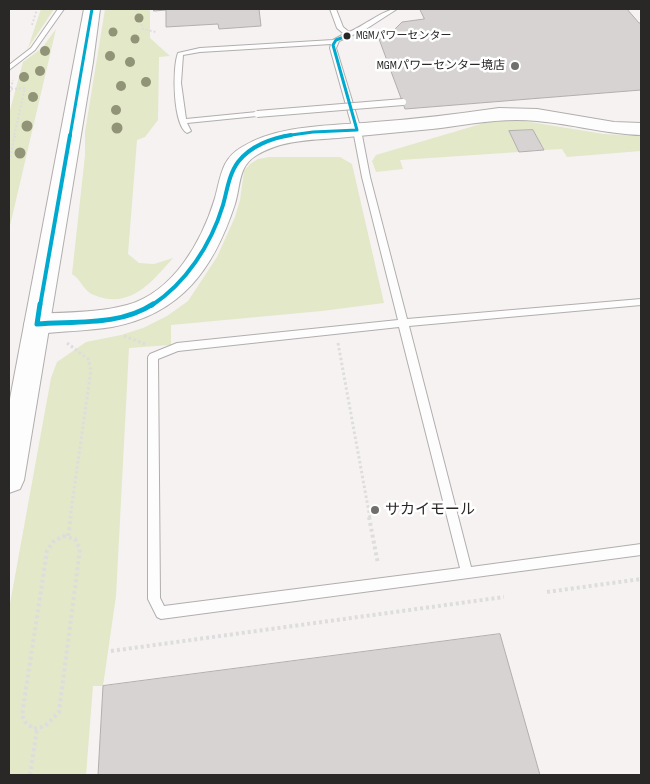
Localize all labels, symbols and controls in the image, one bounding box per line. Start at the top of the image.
place label: MGMパワーセンター [356,29,452,43]
marker: MGMパワーセンター [342,31,352,41]
place label: MGMパワーセンター境店 [377,59,505,73]
marker: MGMパワーセンター境店 [509,60,521,72]
place label: サカイモール [385,501,475,519]
marker: サカイモール [369,504,381,516]

